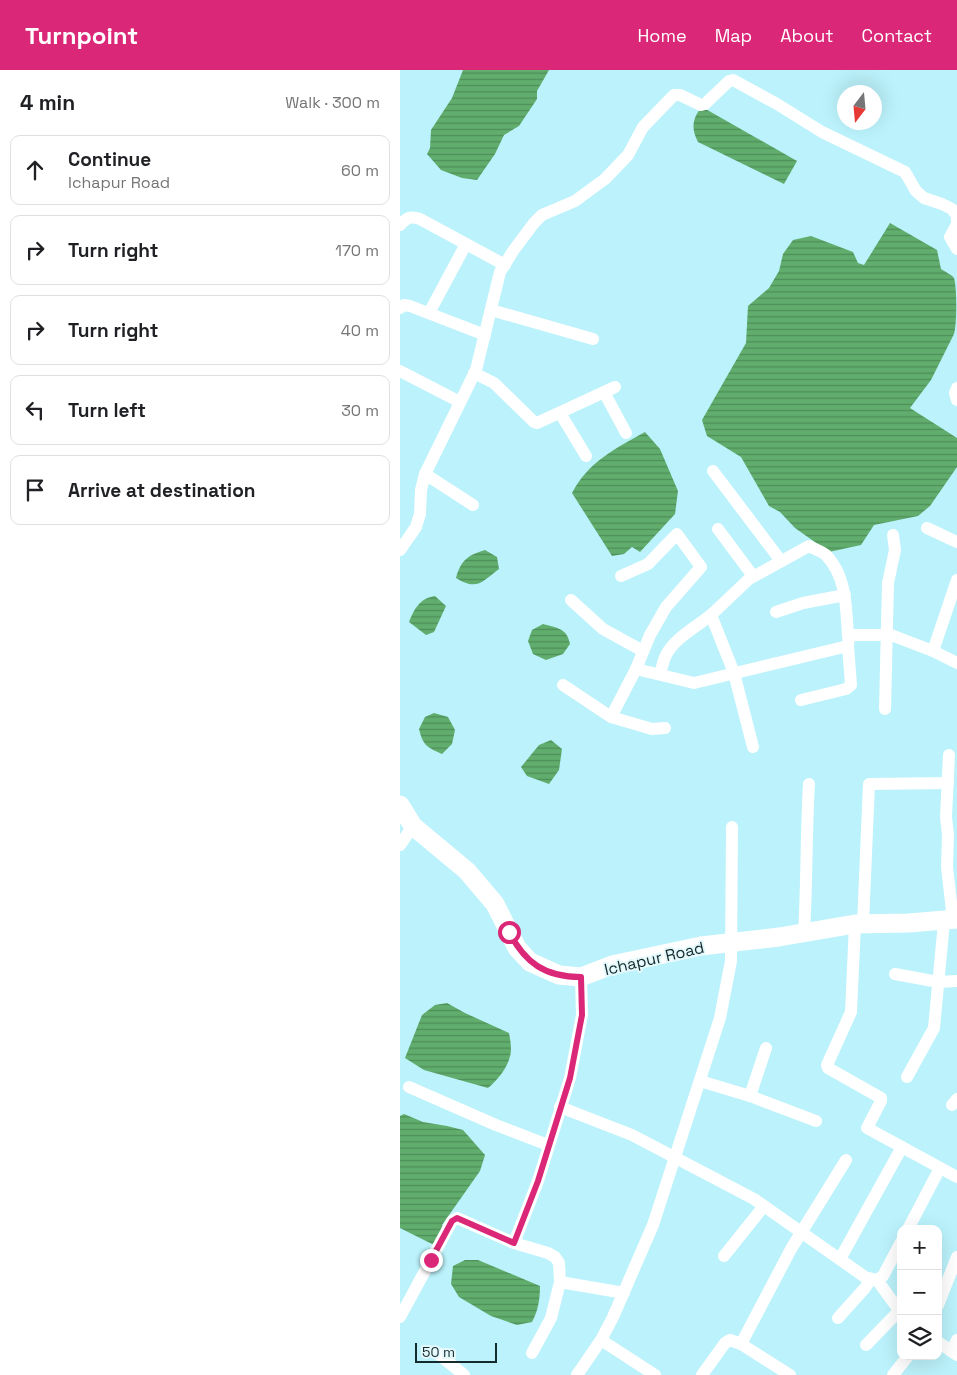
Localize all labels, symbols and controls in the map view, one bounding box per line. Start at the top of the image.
text: Turnpoint [25,20,138,51]
text: Home [638,24,687,47]
text: Map [715,24,752,47]
text: About [780,24,834,47]
text: Contact [862,24,932,47]
north arrow [837,85,882,130]
text: 4 min [20,89,75,116]
text: Walk · 300 m [285,92,380,113]
text: Continue [68,147,151,172]
icon: ahead [21,156,49,184]
text: 60 m [341,160,379,181]
text: Ichapur Road [68,172,170,193]
icon: right [21,236,49,264]
text: Turn right [68,238,158,263]
text: 170 m [335,240,379,261]
icon: right [21,316,49,344]
text: Turn right [68,318,158,343]
text: 40 m [341,320,379,341]
icon: left [21,396,49,424]
text: Turn left [68,398,146,423]
text: 30 m [341,400,379,421]
icon: arrive [21,476,49,504]
text: Arrive at destination [68,478,256,503]
route start [498,921,521,944]
street label: Ichapur Road [602,937,706,980]
map controls [897,1225,942,1360]
button: + [897,1225,942,1270]
route end [420,1249,443,1272]
button: − [897,1270,942,1315]
button: layers [897,1315,942,1360]
scale bar [415,1340,498,1363]
text: 50 m [422,1343,455,1361]

